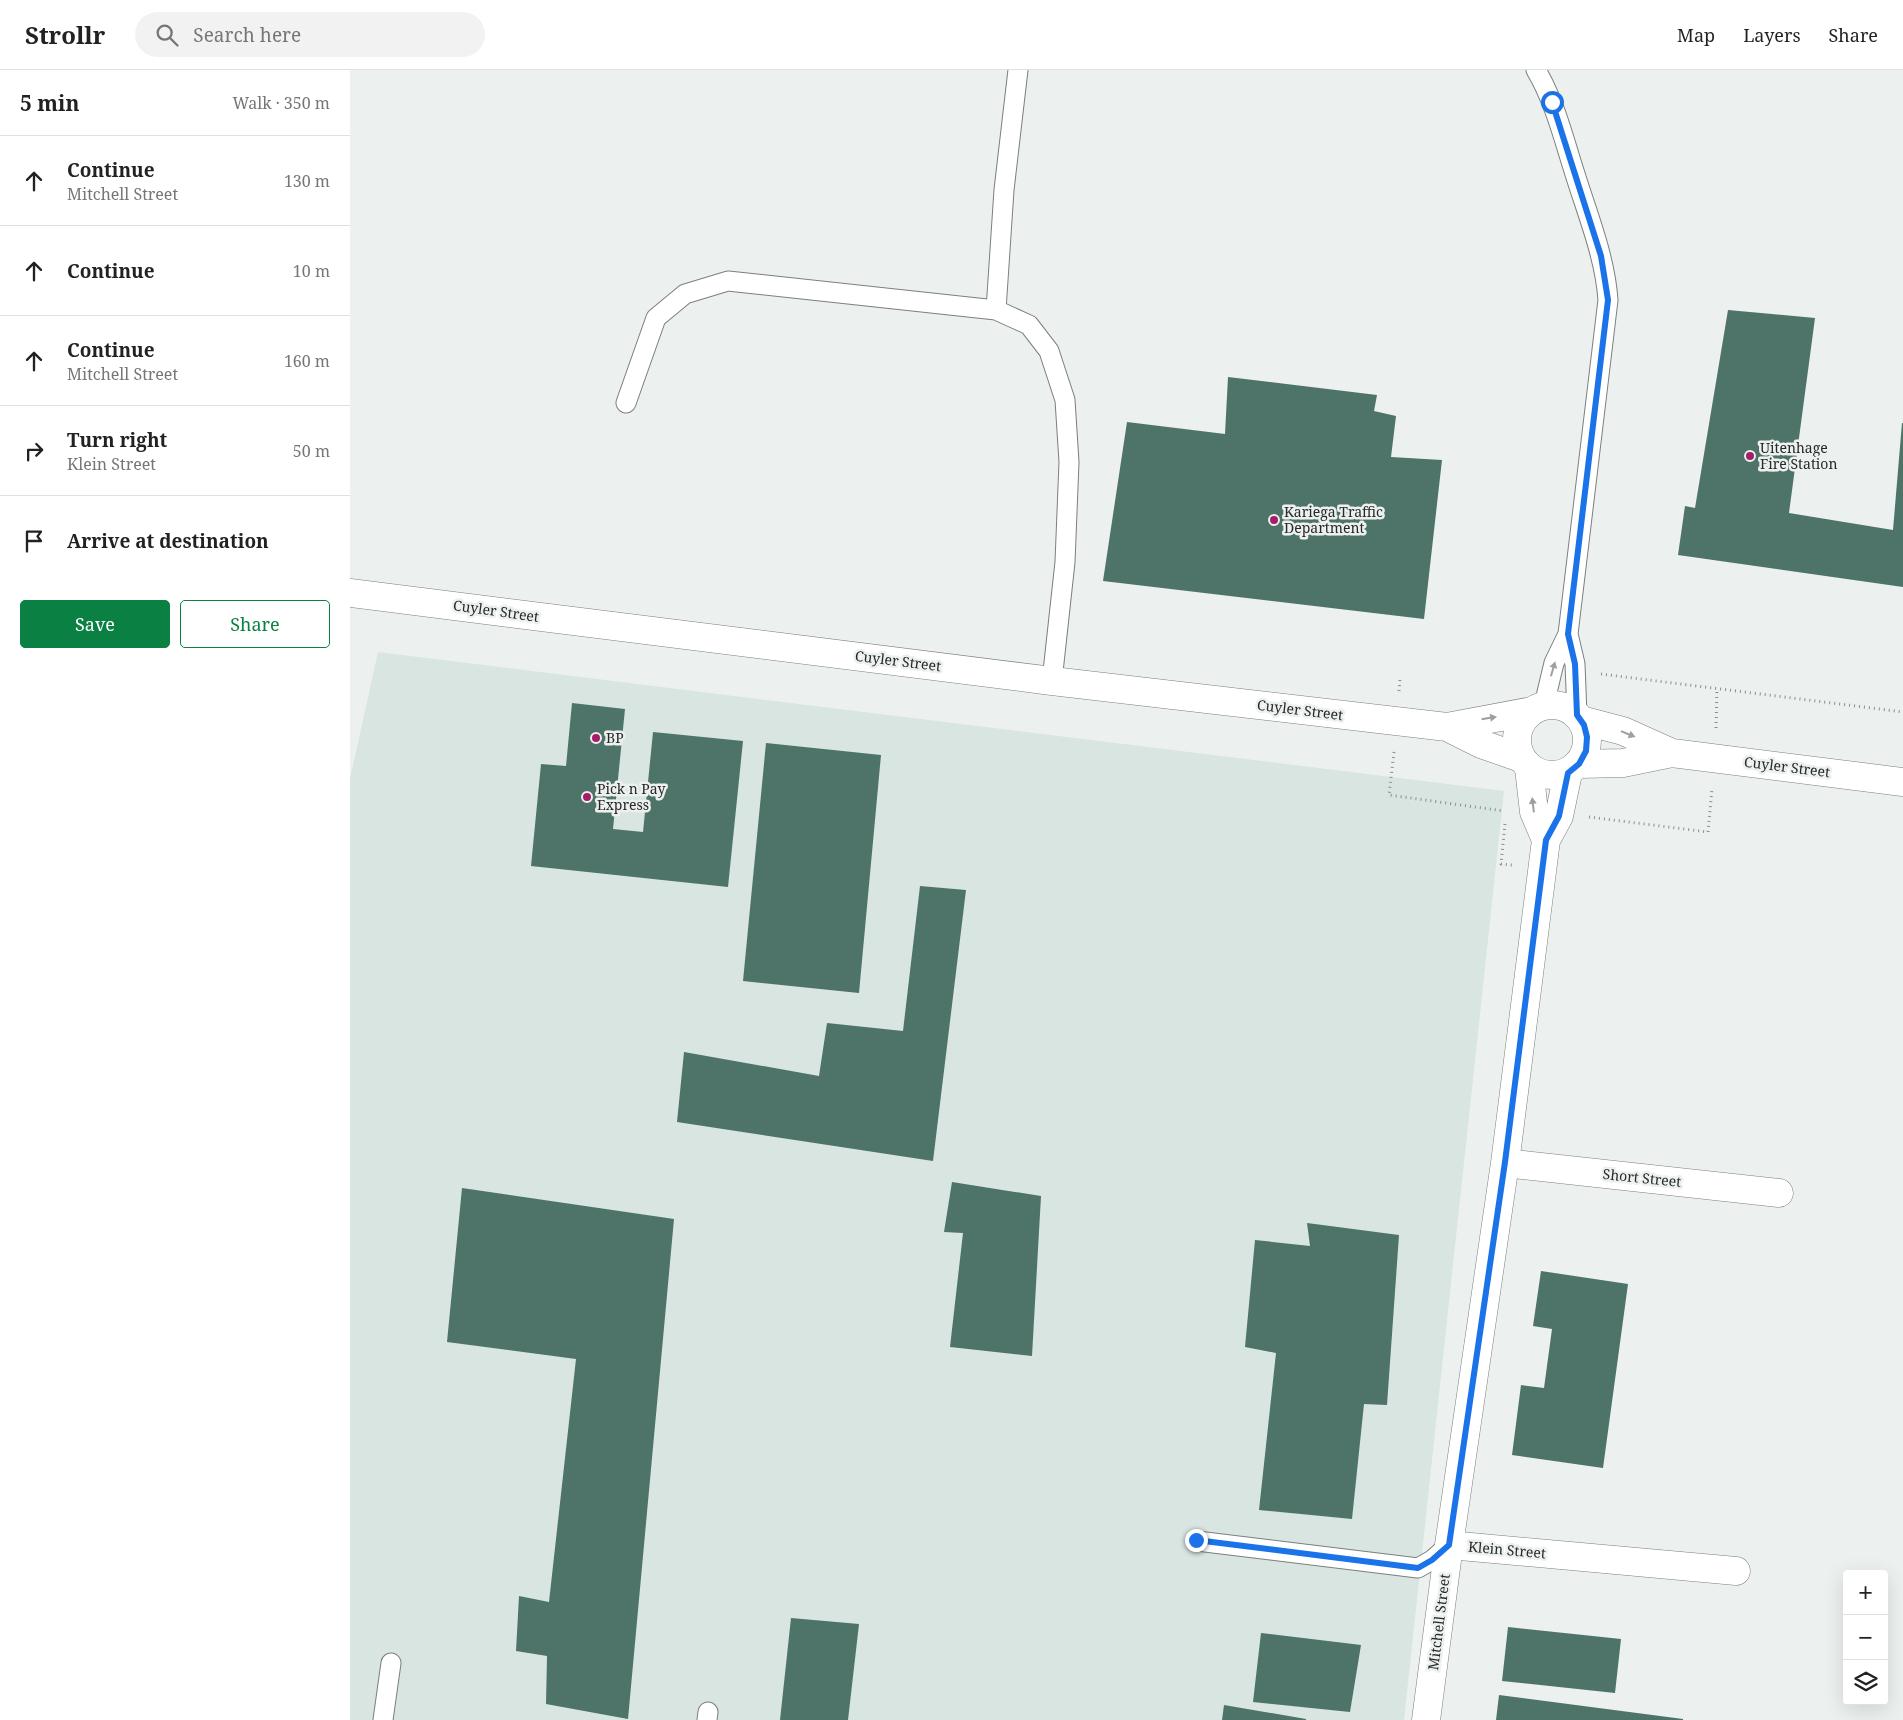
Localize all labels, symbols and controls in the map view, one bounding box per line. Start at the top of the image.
search box [135,12,485,57]
text: Strollr [25,18,105,51]
icon: search [153,21,181,49]
text: Search here [193,22,301,48]
text: Map [1677,23,1715,47]
text: Layers [1743,23,1801,47]
text: Share [1829,23,1878,47]
text: 5 min [20,89,79,117]
route start [1541,91,1564,114]
text: Walk · 350 m [233,92,330,114]
text: Continue [67,157,155,183]
icon: ahead [20,167,48,195]
text: 130 m [284,170,330,192]
text: Mitchell Street [67,183,178,205]
icon: ahead [20,257,48,285]
text: Continue [67,258,155,284]
text: 10 m [293,260,330,282]
text: Continue [67,337,155,363]
icon: ahead [20,347,48,375]
text: 160 m [284,350,330,372]
text: Mitchell Street [67,363,178,385]
text: Turn right [67,427,167,453]
icon: right [20,437,48,465]
place label: Uitenhage Fire Station [1760,438,1837,473]
text: 50 m [293,440,330,462]
marker: Uitenhage Fire Station [1744,450,1756,462]
text: Klein Street [67,453,156,475]
place label: Kariega Traffic Department [1284,502,1383,537]
marker: Kariega Traffic Department [1268,514,1280,526]
icon: arrive [20,527,48,555]
text: Arrive at destination [67,528,269,554]
street label: Cuyler Street [452,595,540,626]
button: Save [20,600,170,648]
button: Share [180,600,330,648]
street label: Cuyler Street [854,646,942,675]
one-way arrow [1549,661,1557,676]
street label: Cuyler Street [1256,695,1344,724]
one-way arrow [1482,713,1498,721]
place label: BP [606,728,624,747]
one-way arrow [1620,730,1635,738]
marker: BP [590,732,602,744]
street label: Cuyler Street [1743,752,1831,781]
place label: Pick n Pay Express [597,779,665,814]
marker: Pick n Pay Express [581,791,593,803]
one-way arrow [1529,797,1537,813]
street label: Short Street [1602,1164,1682,1191]
route end [1185,1529,1208,1552]
street label: Klein Street [1467,1537,1547,1562]
map controls [1843,1570,1888,1705]
button: + [1843,1570,1888,1615]
street label: Mitchell Street [1423,1572,1454,1671]
button: − [1843,1615,1888,1660]
button: layers [1843,1660,1888,1705]

